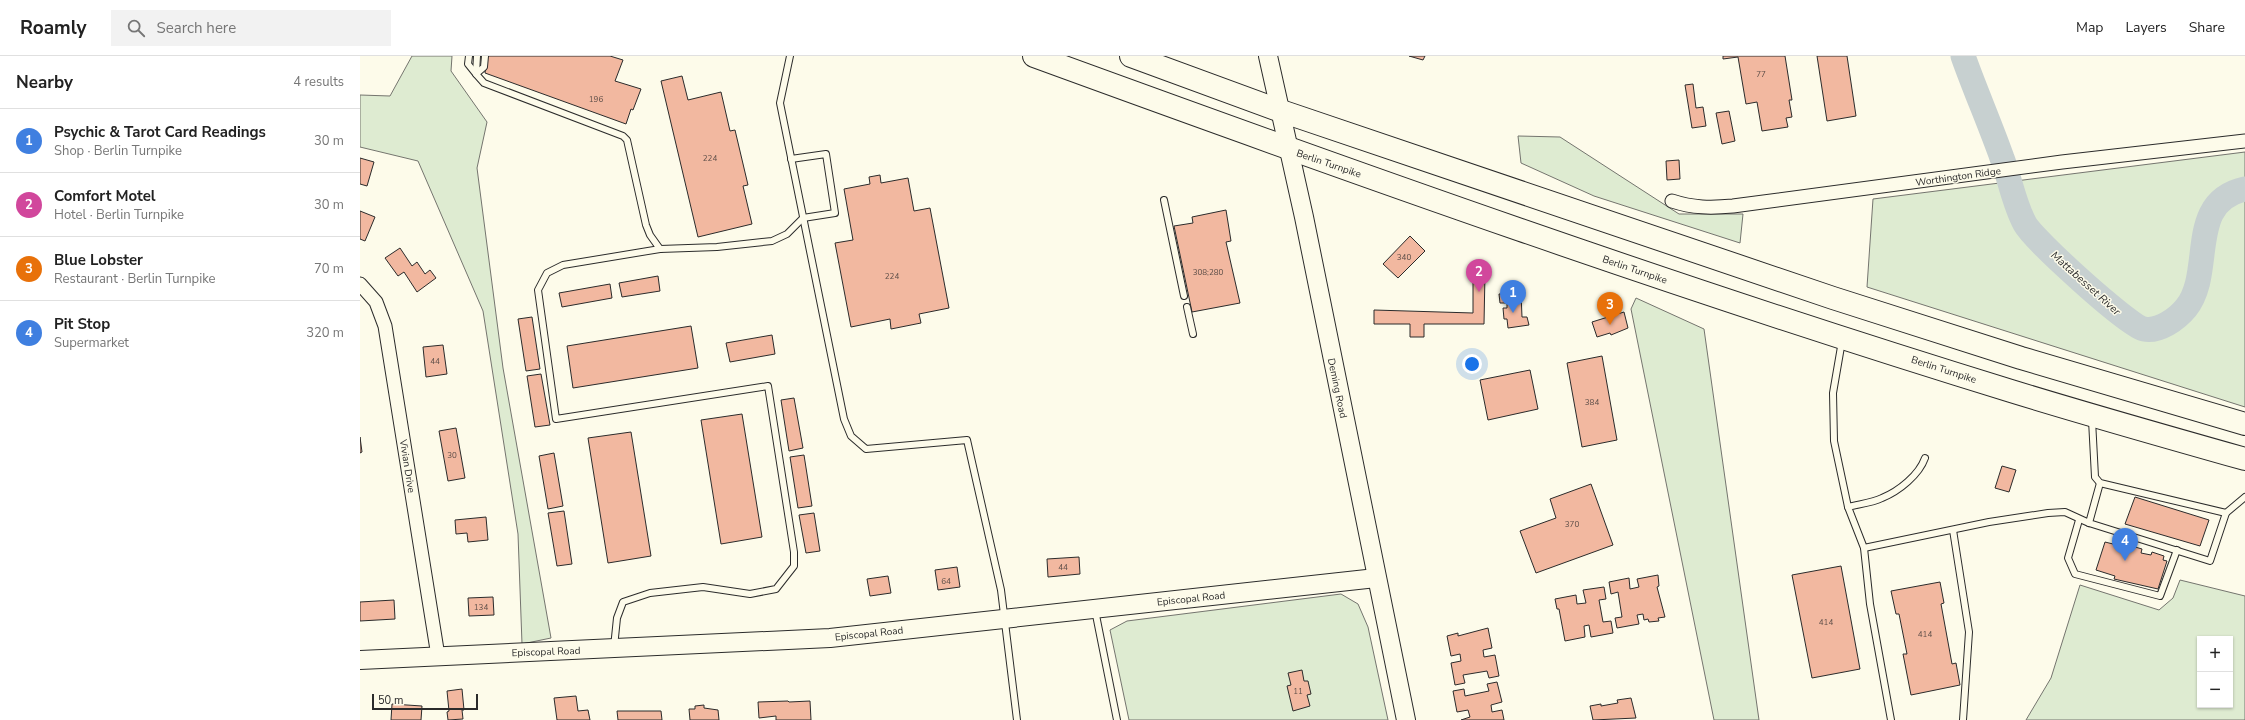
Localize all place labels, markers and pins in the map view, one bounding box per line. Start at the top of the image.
pin: 2 [1466,259,1492,292]
pin: 1 [1500,280,1526,313]
pin: 3 [1597,292,1623,325]
pin: 4 [2112,528,2138,561]

